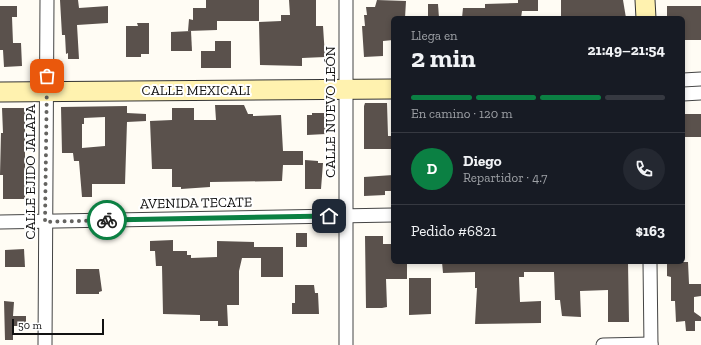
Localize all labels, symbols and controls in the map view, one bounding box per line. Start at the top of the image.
text: Llega en [411,28,458,43]
text: 21:49–21:54 [588,41,665,59]
text: 2 min [411,42,476,74]
street label: CALLE NUEVO LEÓN [322,46,339,178]
pin [30,59,64,93]
icon: bag [36,65,58,87]
street label: CALLE MEXICALI [142,82,250,99]
street label: CALLE EJIDO JALAPA [22,104,39,240]
text: En camino · 120 m [411,106,512,121]
button: phone [623,148,665,190]
text: Diego [463,152,502,170]
text: D [427,160,437,178]
text: Repartidor · 4.7 [463,170,547,185]
street label: AVENIDA TECATE [140,194,252,212]
pin [312,199,346,233]
courier [87,200,127,240]
icon: home [318,205,340,227]
icon: bike [96,209,118,231]
text: Pedido #6821 [411,222,497,240]
text: $163 [636,222,665,240]
scale bar [12,317,104,336]
text: 50 m [18,319,42,332]

